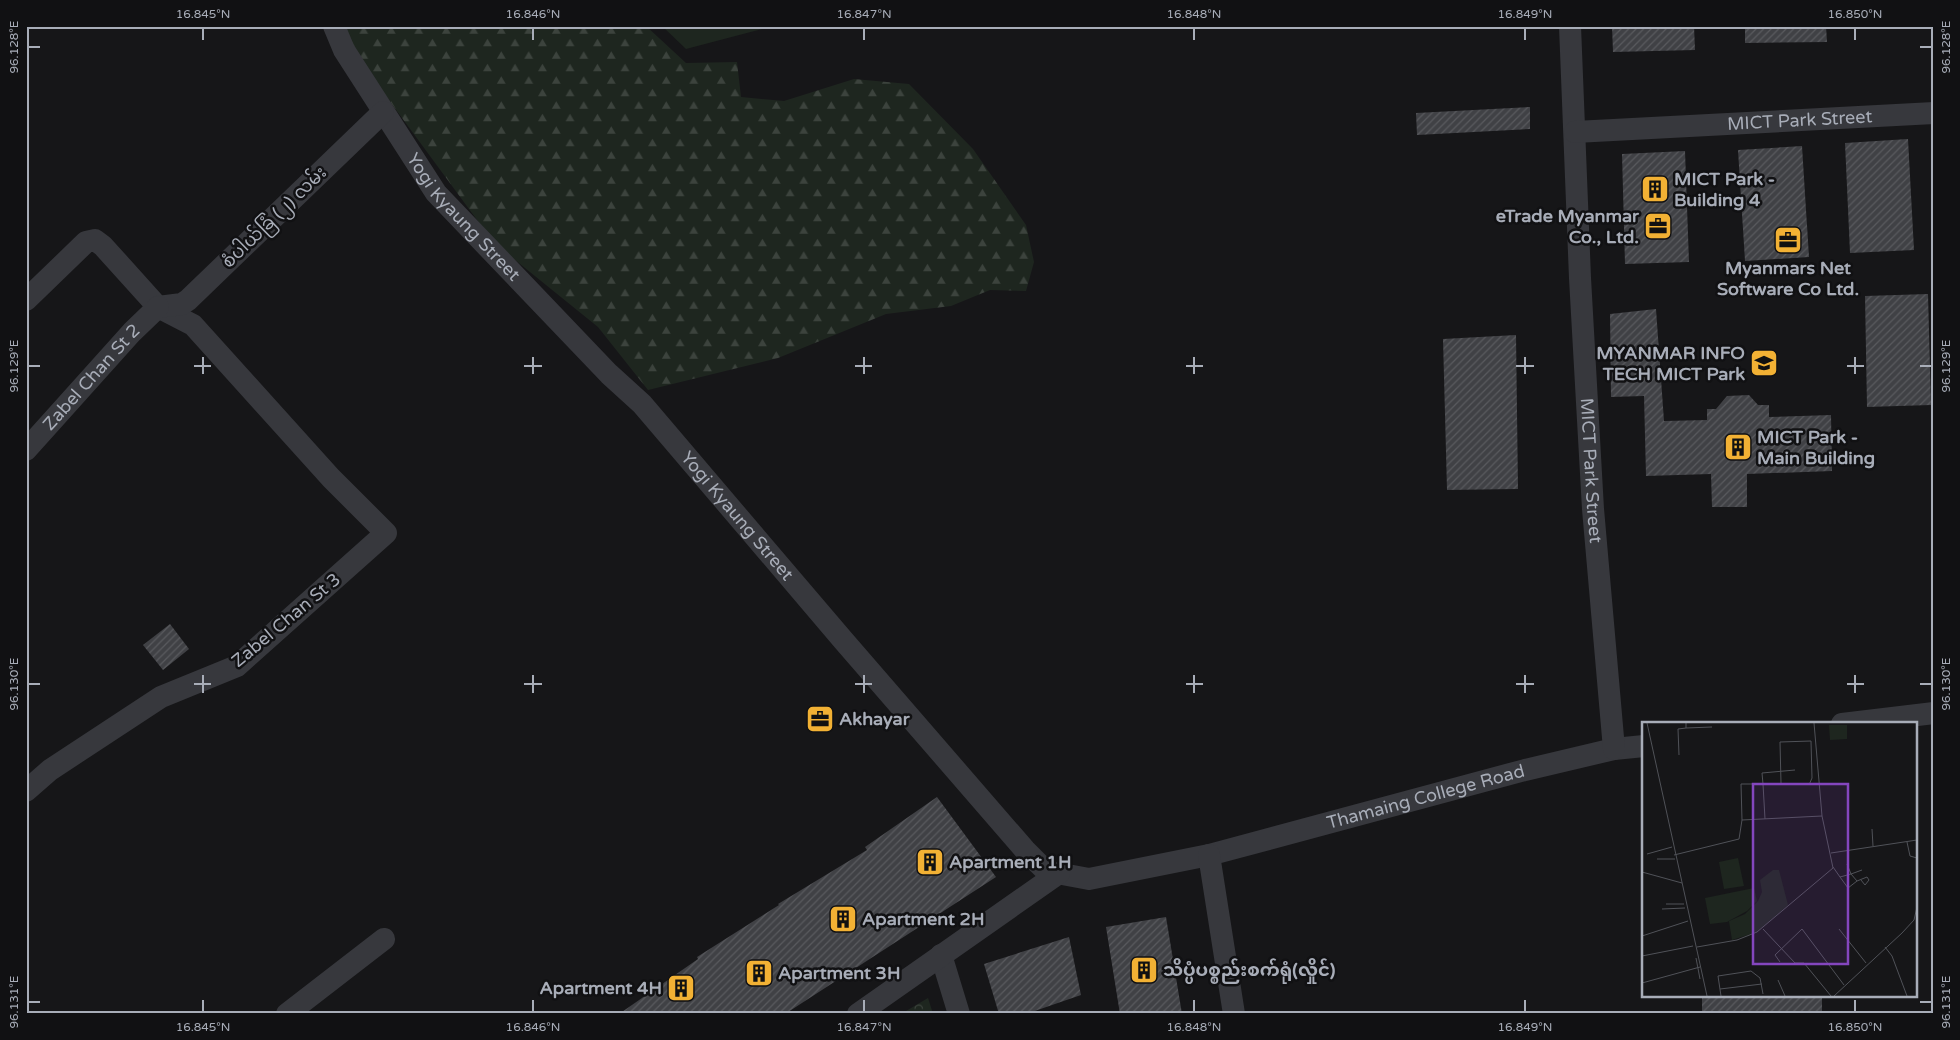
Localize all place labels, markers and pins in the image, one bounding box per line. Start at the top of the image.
place label: MICT Park - Building 4 [1674,168,1775,211]
building icon: MICT Park - Building 4 [1640,174,1670,204]
place label: eTrade Myanmar Co., Ltd. [1496,205,1640,248]
office icon: eTrade Myanmar Co., Ltd. [1643,211,1673,241]
office icon: Myanmars Net Software Co Ltd. [1773,225,1803,255]
place label: Myanmars Net Software Co Ltd. [1717,257,1859,300]
place label: MYANMAR INFO TECH MICT Park [1596,342,1745,385]
school or university icon: MYANMAR INFO TECH MICT Park [1749,348,1779,378]
place label: MICT Park - Main Building [1757,426,1875,469]
building icon: MICT Park - Main Building [1723,432,1753,462]
office icon: Akhayar [805,704,835,734]
place label: Akhayar [839,708,911,730]
building icon: Apartment 1H [915,847,945,877]
place label: Apartment 1H [949,851,1071,873]
building icon: Apartment 2H [828,904,858,934]
place label: Apartment 2H [862,908,984,930]
building icon: သိပ္ပံပစ္စည်းစက်ရုံ(လှိုင်) [1129,955,1159,985]
building icon: Apartment 3H [744,958,774,988]
place label: သိပ္ပံပစ္စည်းစက်ရုံ(လှိုင်) [1163,958,1336,984]
place label: Apartment 3H [778,962,900,984]
building icon: Apartment 4H [666,973,696,1003]
place label: Apartment 4H [540,977,662,999]

